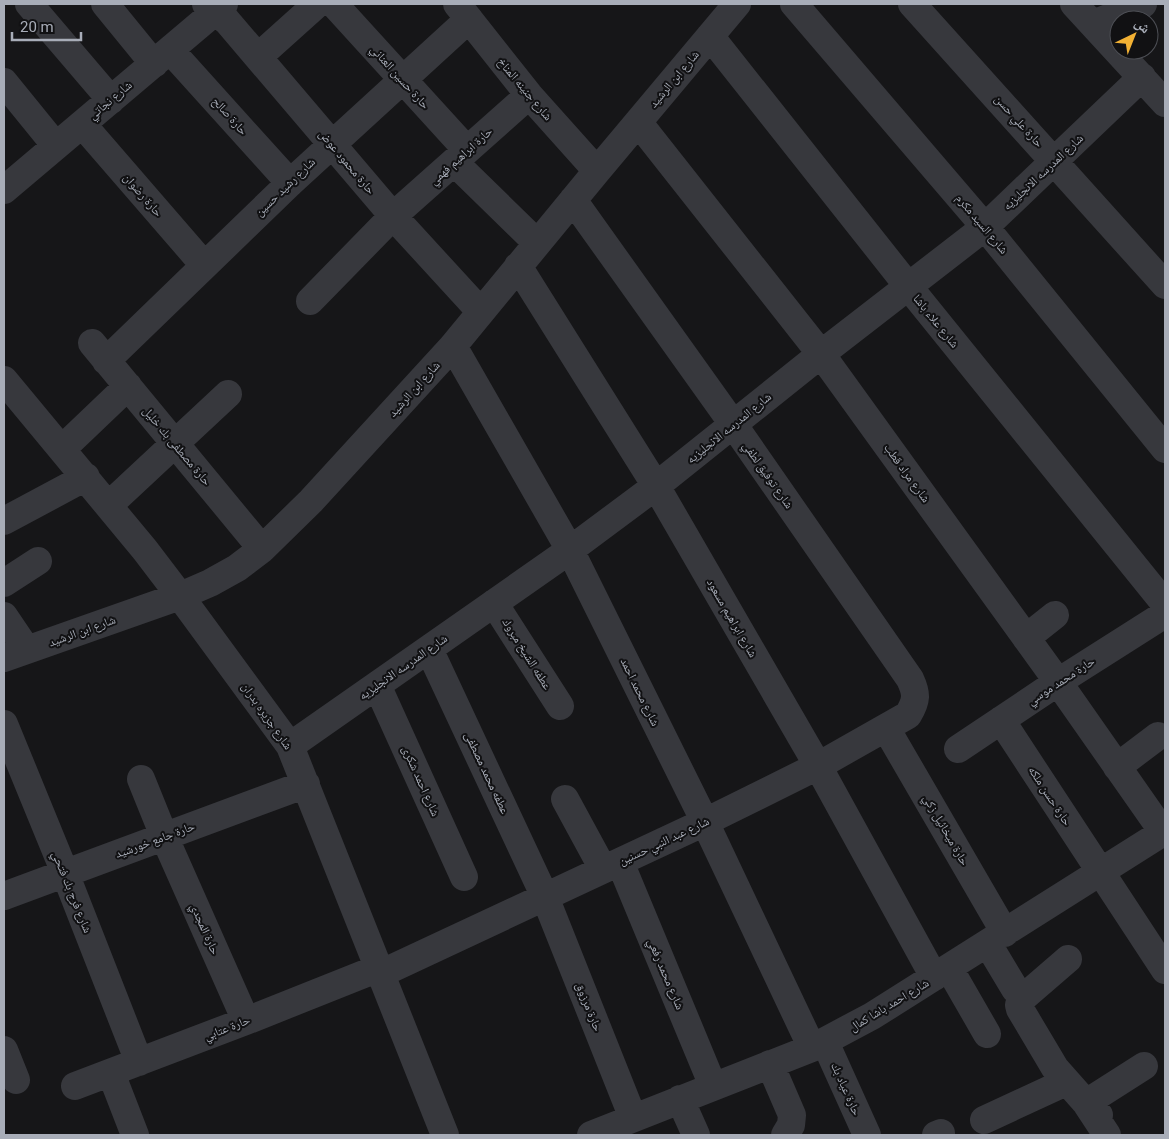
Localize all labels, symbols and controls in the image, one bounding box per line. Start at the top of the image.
scale bar [12,10,81,42]
north arrow [1109,10,1159,60]
text: ش [1131,15,1154,37]
text: 20 m [20,18,54,36]
street label: حارة حسين العناني [365,42,433,114]
street label: شارع ابن الرشيد [646,48,703,111]
street label: شارع جنينه المناخ [494,55,555,124]
street label: شارع نجاتي [85,78,137,125]
street label: حارة علي حسن [989,92,1047,153]
street label: حارة صالح [209,94,251,138]
street label: حارة ابراهيم فهمي [427,124,498,190]
street label: حارة محمود عوض [316,127,378,197]
street label: شارع المدرسه الانجليزيه [1000,131,1087,214]
street label: شارع رشيد حسين [252,155,319,220]
street label: حارة رضوان [120,171,166,220]
street label: شارع السيد مكرم [952,191,1011,257]
street label: شارع علاء باشا [909,291,962,351]
street label: شارع ابن الرشيد [385,358,443,420]
street label: شارع المدرسه الانجليزيه [684,390,775,467]
street label: حارة مصطفى بك خليل [140,404,214,489]
street label: شارع توفيق لطفي [737,439,796,513]
street label: شارع مراد قطب [880,441,933,506]
street label: شارع ابراهيم مسعود [703,576,760,660]
street label: شارع ابن الرشيد [47,612,118,651]
street label: عطفه الشيخ مبروك [499,616,555,692]
street label: شارع المدرسه الانجليزيه [356,631,451,704]
street label: حارة محمد موسي [1025,654,1099,711]
street label: شارع محمد احمد [617,656,663,729]
street label: شارع جزيره بدران [238,680,295,753]
street label: عطفه محمد مصطفى [462,730,512,816]
street label: شارع احمد شكرى [398,744,443,819]
street label: حارة حسن ملكه [1026,764,1075,829]
street label: حارة ميخائيل زكي [917,792,972,870]
street label: شارع عبد النبي حسنين [617,814,713,871]
street label: حارة جامع خورشيد [113,819,197,861]
street label: شارع فرج بك فتحي [46,849,95,936]
street label: حارة المجدي [185,901,223,958]
street label: شارع محمد رفعي [642,936,687,1013]
street label: شارع احمد باشا كمال [847,976,932,1035]
street label: حارة مرزوق [573,980,605,1034]
street label: حارة عتابي [202,1013,253,1046]
street label: حارة عياد بك [828,1060,864,1118]

